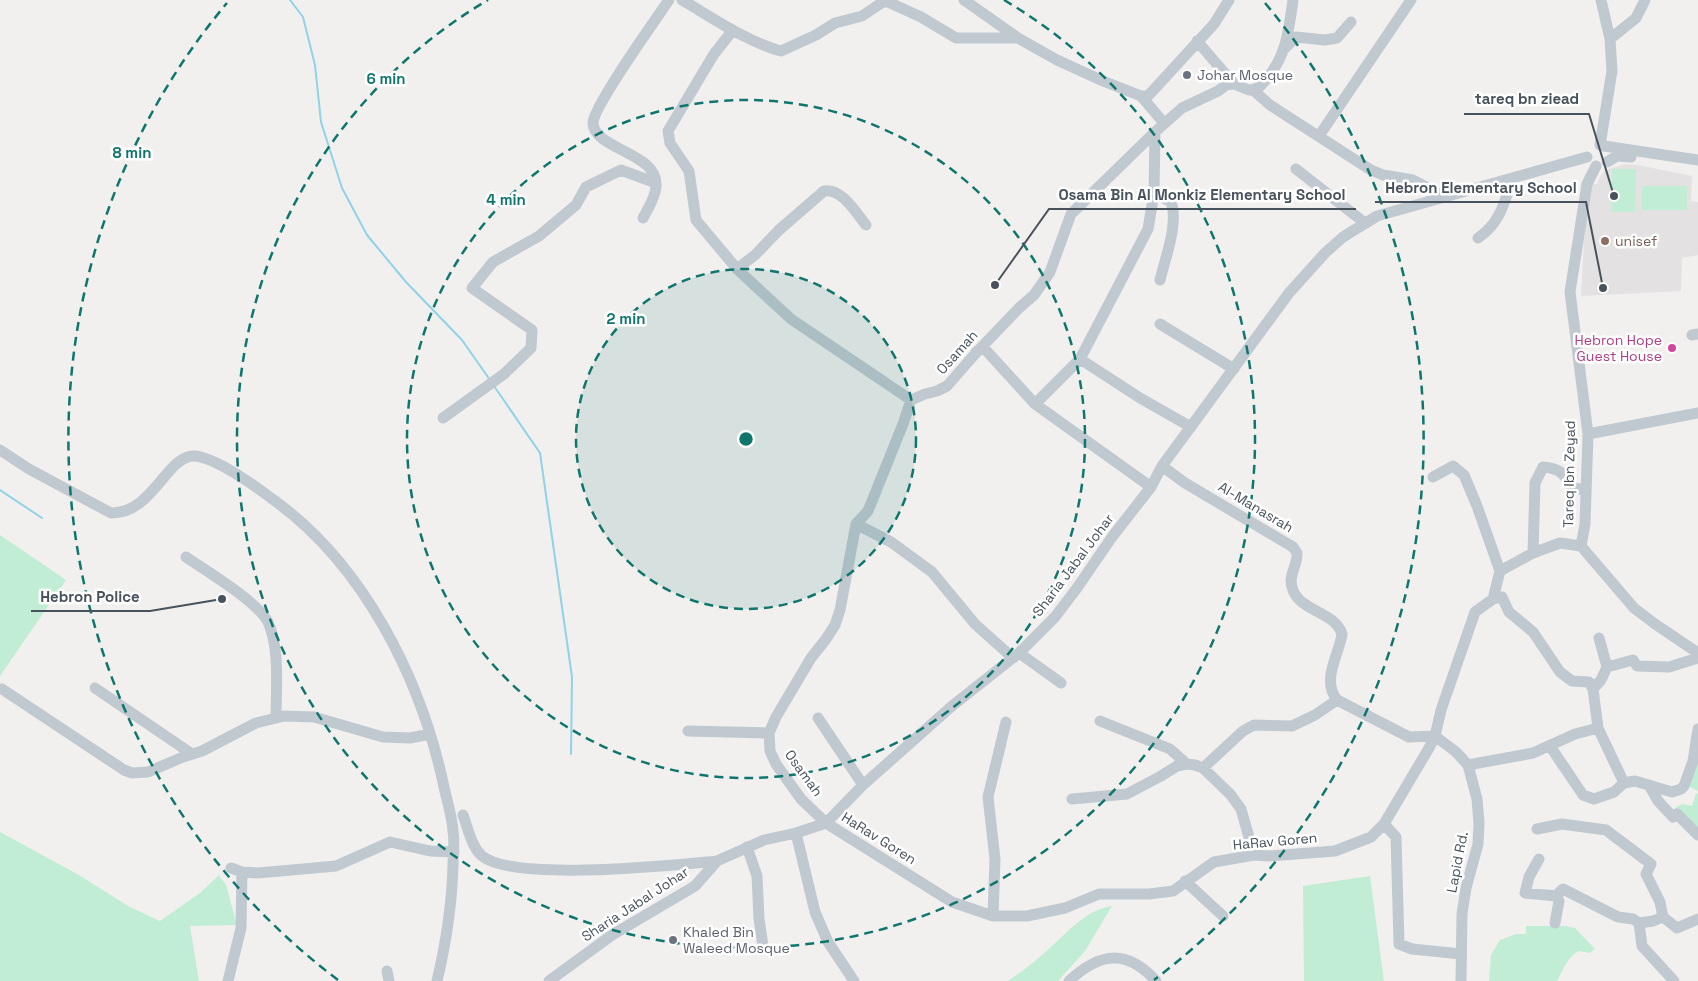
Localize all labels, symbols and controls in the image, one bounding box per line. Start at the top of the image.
place label: Johar Mosque [1197,66,1293,84]
text: 6 min [366,69,406,88]
marker: Johar Mosque [1181,69,1193,81]
callout: tareq bn ziead [1464,84,1589,114]
text: tareq bn ziead [1475,89,1579,108]
text: 8 min [113,143,151,162]
callout: Hebron Elementary School [1375,172,1586,202]
text: Hebron Elementary School [1385,178,1577,197]
callout: Osama Bin Al Monkiz Elementary School [1049,179,1356,209]
text: Osama Bin Al Monkiz Elementary School [1058,185,1346,204]
text: 4 min [486,190,526,209]
place label: unisef [1615,232,1657,250]
marker: unisef [1599,235,1611,247]
text: 2 min [607,309,645,328]
street label: Osamah [932,326,982,378]
place label: Hebron Hope Guest House [1575,331,1662,365]
marker: Hebron Hope Guest House [1666,342,1678,354]
street label: Tareq Ibn Zeyad [1559,420,1579,528]
centre of rings [737,430,755,448]
street label: Al-Manasrah [1215,478,1297,536]
street label: Sharia Jabal Johar [1028,510,1118,620]
callout: Hebron Police [31,581,150,611]
text: Hebron Police [40,587,140,606]
street label: Osamah [781,746,827,800]
street label: HaRav Goren [838,808,920,868]
street label: HaRav Goren [1232,828,1318,854]
street label: Lapid Rd. [1442,830,1472,894]
street label: Sharia Jabal Johar [578,863,692,945]
place label: Khaled Bin Waleed Mosque [683,923,790,957]
marker: Khaled Bin Waleed Mosque [667,934,679,946]

